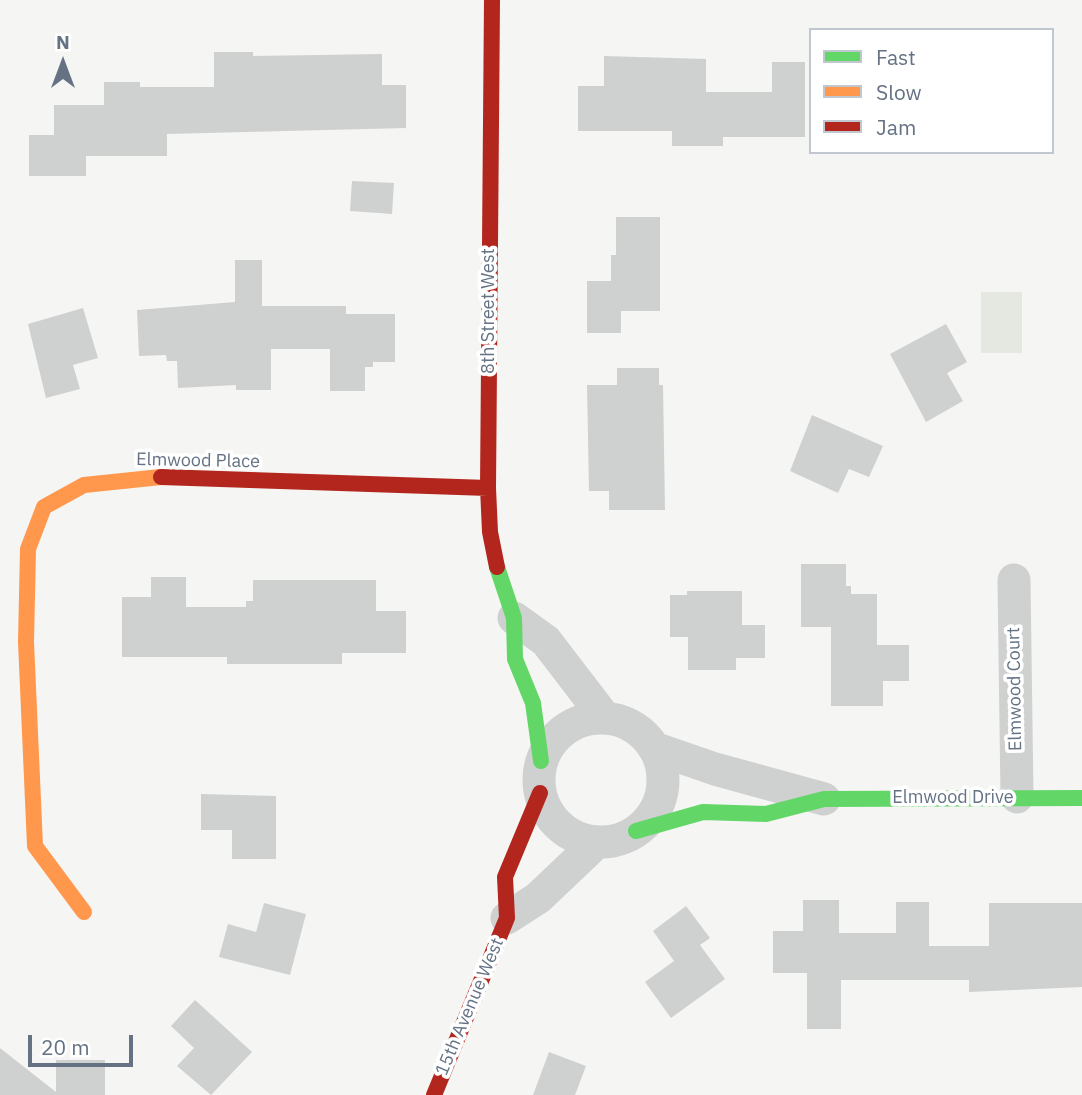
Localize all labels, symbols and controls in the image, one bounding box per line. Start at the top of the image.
north arrow [28,28,98,98]
legend [809,28,1054,154]
text: N [56,30,70,54]
text: Fast [876,43,916,71]
text: Slow [876,78,922,106]
text: Jam [876,113,916,141]
street label: 8th Street West [478,248,500,374]
street label: Elmwood Place [136,449,260,473]
street label: Elmwood Court [1003,627,1027,751]
street label: Elmwood Drive [892,787,1014,809]
street label: 15th Avenue West [431,935,509,1079]
scale bar [32,1021,136,1066]
text: 20 m [41,1033,90,1061]

